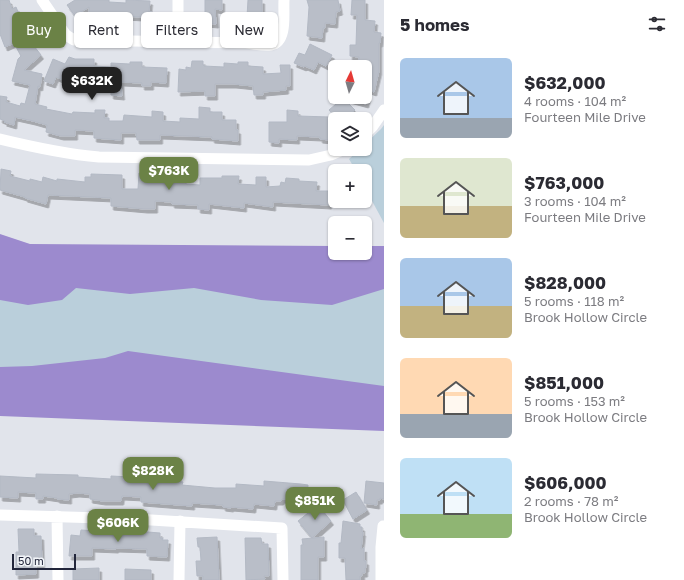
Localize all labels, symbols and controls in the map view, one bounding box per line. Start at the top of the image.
chip: Buy [12,12,66,48]
chip: Rent [74,12,133,48]
chip: Filters [141,12,212,48]
chip: New [220,12,278,48]
icon: filters [646,13,668,35]
text: 5 homes [400,14,470,35]
north arrow [328,60,372,104]
map controls [328,60,372,260]
pin: $632K [64,67,120,101]
text: $632K [71,72,113,88]
text: $632,000 [524,72,606,93]
icon: home [432,74,480,122]
text: 4 rooms · 104 m² [524,93,626,109]
text: Fourteen Mile Drive [524,109,646,125]
button: layers [328,112,372,156]
pin: $763K [141,157,197,191]
text: $763K [148,162,190,178]
button: + [328,164,372,208]
text: $763,000 [524,172,604,193]
icon: home [432,174,480,222]
text: 3 rooms · 104 m² [524,193,626,209]
text: Fourteen Mile Drive [524,209,646,225]
button: − [328,216,372,260]
text: $828,000 [524,272,606,293]
icon: home [432,274,480,322]
text: 5 rooms · 118 m² [524,293,624,309]
text: Brook Hollow Circle [524,309,647,325]
text: $851,000 [524,372,604,393]
icon: home [432,374,480,422]
text: 5 rooms · 153 m² [524,393,625,409]
text: Brook Hollow Circle [524,409,647,425]
pin: $828K [125,457,181,491]
text: $828K [132,462,174,478]
text: $606,000 [524,472,607,493]
icon: home [432,474,480,522]
pin: $851K [287,487,343,521]
text: $851K [294,492,336,508]
text: 2 rooms · 78 m² [524,493,618,509]
pin: $606K [90,509,146,543]
text: Brook Hollow Circle [524,509,647,525]
text: $606K [96,514,140,530]
scale bar [12,552,76,571]
text: 50 m [18,554,44,567]

